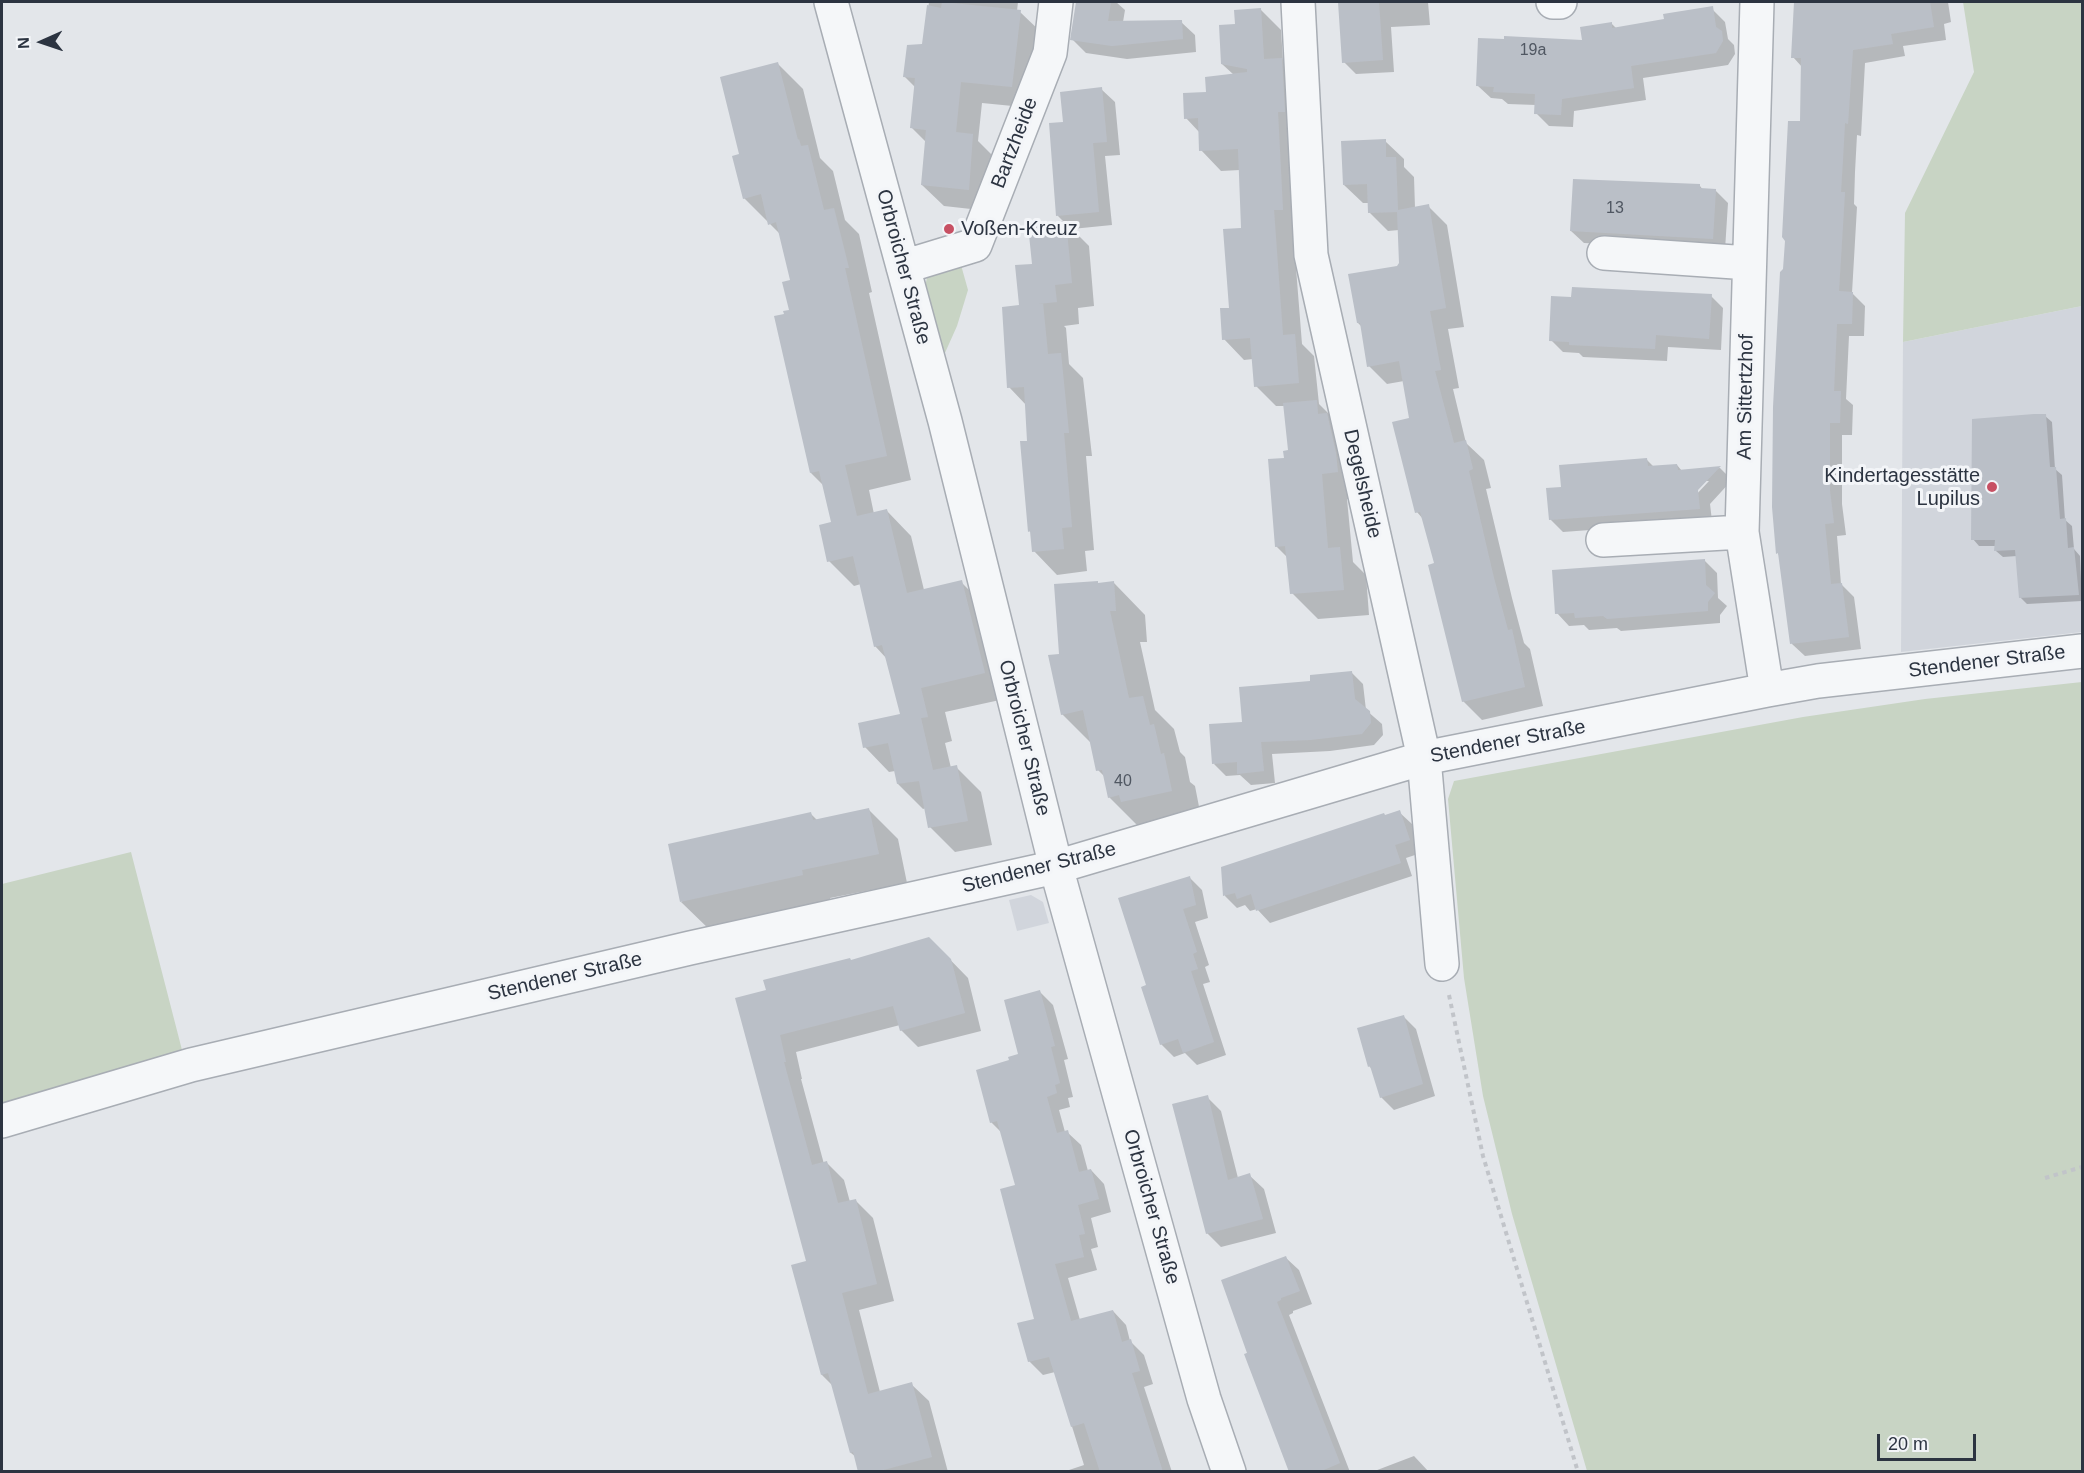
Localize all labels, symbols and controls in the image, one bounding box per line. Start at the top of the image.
north arrow [12,12,72,72]
text: N [15,37,32,49]
house number: 19a [1520,41,1546,61]
street label: Bartzheide [987,94,1043,192]
street label: Orbroicher Straße [871,187,935,347]
house number: 13 [1606,199,1624,219]
place label: Voßen-Kreuz [961,217,1078,241]
marker: Voßen-Kreuz [942,222,956,236]
street label: Am Sittertzhof [1733,334,1759,460]
street label: Degelsheide [1338,427,1386,541]
place label: Kindertagesstätte Lupilus [1824,464,1980,511]
marker: Kindertagesstätte Lupilus [1985,480,1999,494]
street label: Stendener Straße [1907,640,2067,684]
street label: Orbroicher Straße [993,657,1055,819]
street label: Stendener Straße [1428,715,1588,769]
house number: 40 [1114,772,1132,792]
street label: Stendener Straße [960,837,1118,899]
street label: Stendener Straße [485,948,645,1006]
street label: Orbroicher Straße [1117,1127,1185,1287]
scale bar [1880,1422,1979,1460]
text: 20 m [1888,1434,1928,1454]

